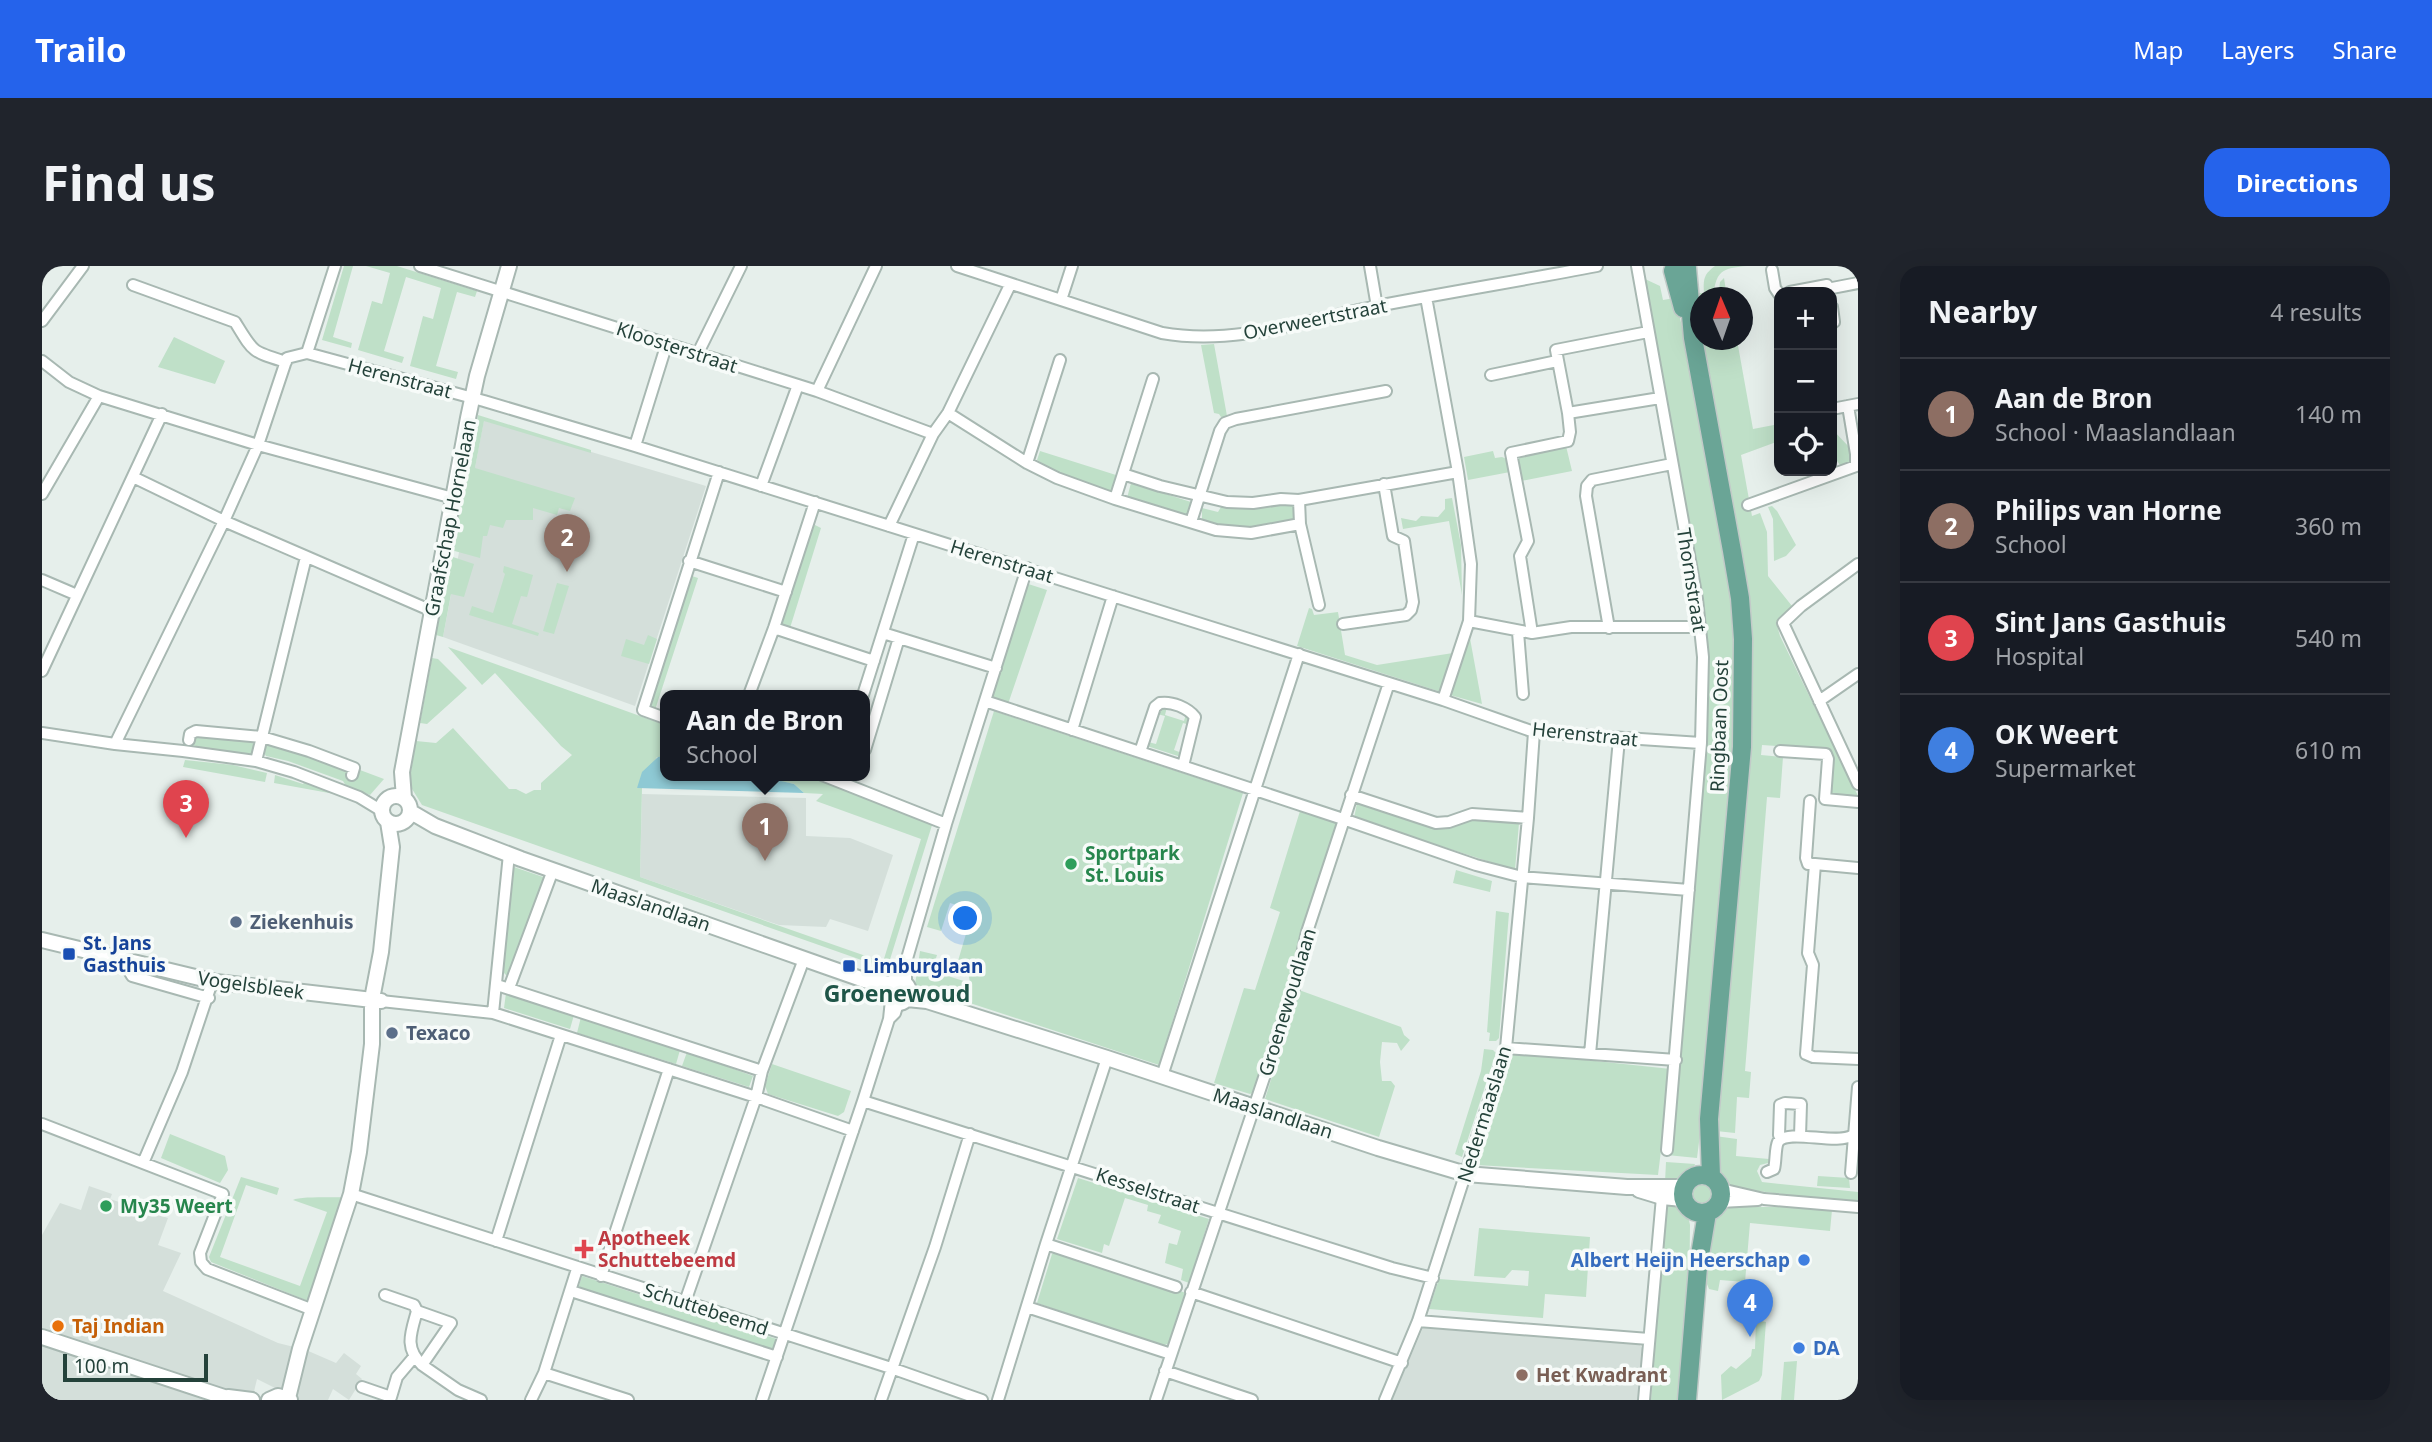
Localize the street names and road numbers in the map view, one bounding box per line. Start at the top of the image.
street label: Overweertstraat [1241,292,1389,346]
street label: Kloosterstraat [613,315,741,379]
street label: Herenstraat [345,352,455,404]
street label: Graafschap Hornelaan [418,417,482,619]
street label: Thornstraat [1671,526,1713,634]
street label: Herenstraat [947,533,1057,589]
street label: Ringbaan Oost [1704,659,1734,792]
street label: Herenstraat [1531,716,1639,753]
street label: Maaslandlaan [588,872,714,938]
street label: Groenewoudlaan [1252,925,1322,1079]
street label: Vogelsbleek [196,965,306,1005]
street label: Nedermaaslaan [1451,1043,1517,1185]
street label: Maaslandlaan [1210,1081,1336,1145]
street label: Kesselstraat [1093,1161,1203,1219]
street label: Schuttebeemd [640,1277,772,1341]

